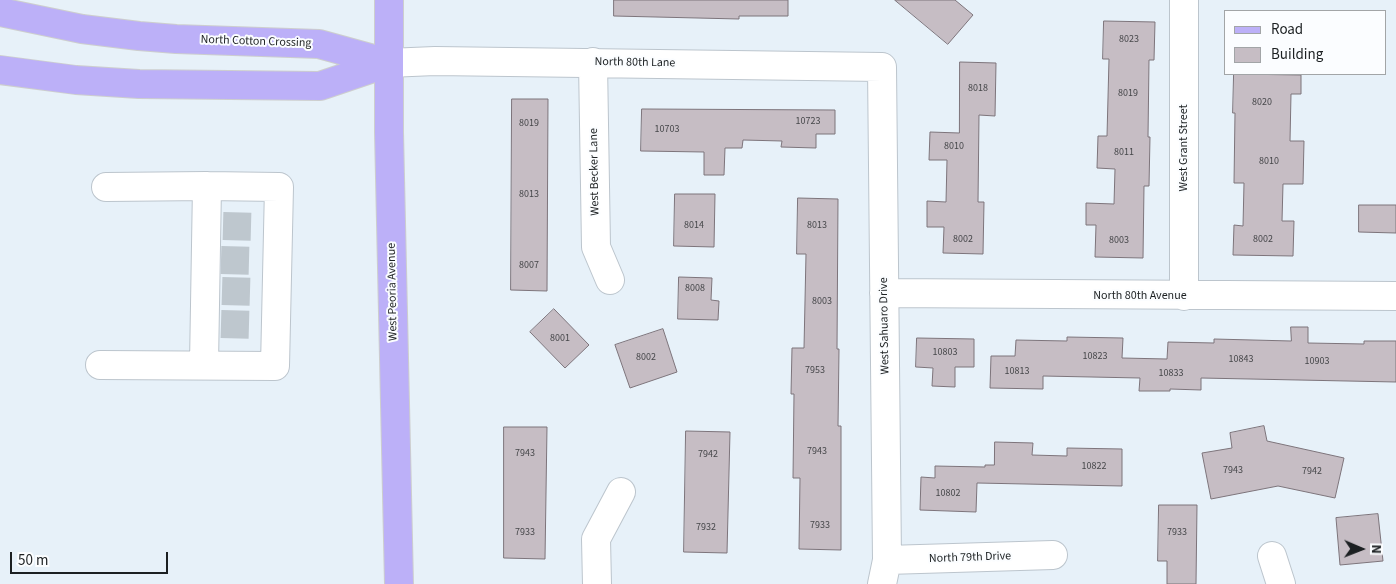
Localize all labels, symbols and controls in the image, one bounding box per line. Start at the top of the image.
legend [1224,10,1386,75]
text: Road [1271,19,1303,40]
street label: North Cotton Crossing [200,33,312,51]
house number: 8023 [1119,34,1139,46]
text: Building [1271,44,1323,65]
street label: North 80th Lane [595,55,675,71]
house number: 8018 [968,83,988,95]
house number: 8019 [1118,88,1138,100]
house number: 8020 [1252,97,1272,109]
street label: West Grant Street [1177,104,1191,192]
house number: 10723 [796,116,820,128]
house number: 8019 [519,118,539,130]
house number: 10703 [655,124,679,136]
street label: West Becker Lane [587,128,603,216]
house number: 8010 [944,141,964,153]
house number: 8011 [1114,147,1134,159]
house number: 8010 [1259,156,1279,168]
house number: 8013 [519,189,539,201]
house number: 8014 [684,220,704,232]
house number: 8013 [807,220,827,232]
house number: 8002 [953,234,973,246]
house number: 8002 [1253,234,1273,246]
house number: 8003 [1109,235,1129,247]
street label: West Peoria Avenue [385,243,401,341]
house number: 8007 [519,260,539,272]
street label: West Sahuaro Drive [877,277,893,375]
house number: 8008 [685,283,705,295]
street label: North 80th Avenue [1093,289,1187,303]
house number: 8003 [812,296,832,308]
house number: 8001 [550,333,570,345]
house number: 10803 [933,347,957,359]
house number: 10823 [1083,351,1107,363]
house number: 8002 [636,352,656,364]
house number: 10843 [1229,354,1253,366]
house number: 10903 [1305,356,1329,368]
house number: 7953 [805,365,825,377]
house number: 10813 [1005,366,1029,378]
house number: 10833 [1159,368,1183,380]
house number: 7943 [807,446,827,458]
house number: 7943 [515,448,535,460]
house number: 7942 [698,449,718,461]
house number: 10822 [1082,461,1106,473]
house number: 7943 [1223,465,1243,477]
house number: 7942 [1302,466,1322,478]
house number: 10802 [936,488,960,500]
house number: 7933 [810,520,830,532]
house number: 7932 [696,522,716,534]
north arrow [1336,524,1386,574]
house number: 7933 [515,527,535,539]
house number: 7933 [1167,527,1187,539]
scale bar [12,542,170,574]
text: N [1366,544,1386,554]
street label: North 79th Drive [929,549,1011,567]
text: 50 m [18,550,48,571]

